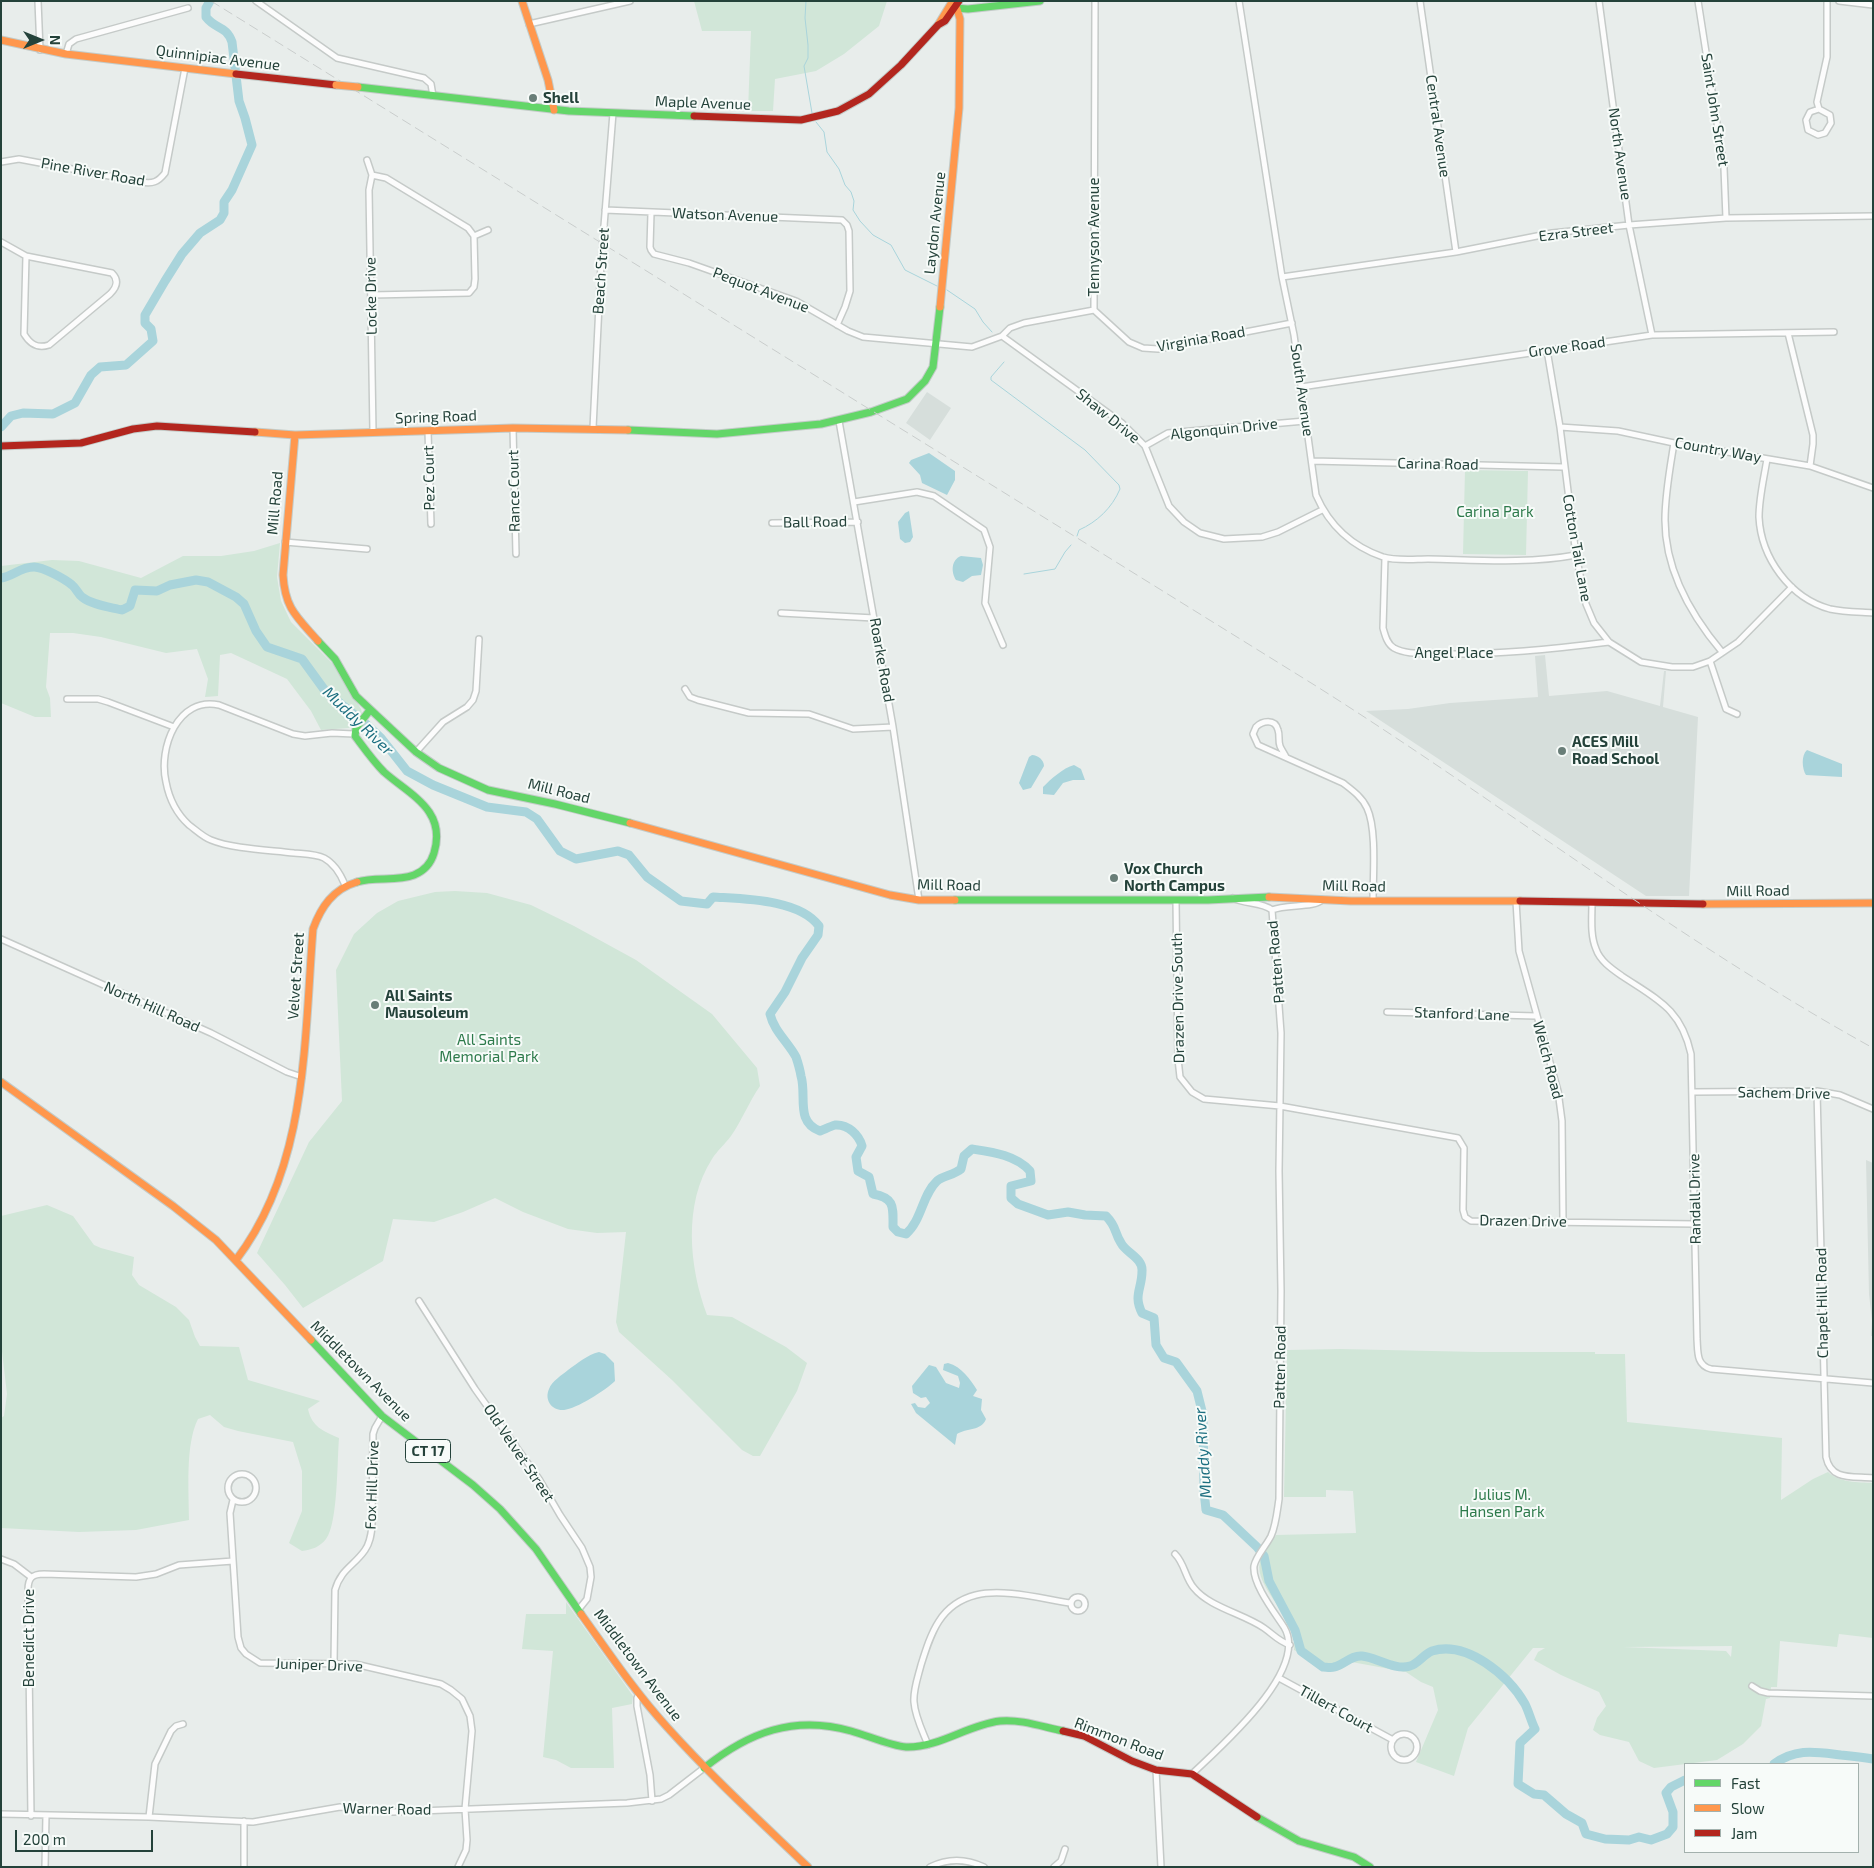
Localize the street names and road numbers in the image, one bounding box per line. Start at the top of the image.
street label: Quinnipiac Avenue [155,41,281,75]
street label: Saint John Street [1697,52,1733,168]
street label: Central Avenue [1422,74,1454,178]
street label: Maple Avenue [655,92,751,114]
street label: North Avenue [1605,107,1635,201]
street label: Pine River Road [39,154,147,190]
street label: Laydon Avenue [921,171,949,275]
street label: Tennyson Avenue [1085,178,1103,296]
street label: Watson Avenue [671,204,779,226]
street label: Ezra Street [1538,218,1614,246]
street label: Beach Street [589,227,613,315]
street label: Locke Drive [361,257,381,335]
street label: Pequot Avenue [710,263,812,317]
street label: Virginia Road [1155,322,1247,356]
street label: Grove Road [1527,333,1607,361]
street label: South Avenue [1287,342,1317,438]
street label: Shaw Drive [1073,385,1143,447]
street label: Spring Road [395,407,477,427]
street label: Algonquin Drive [1169,414,1279,444]
street label: Country Way [1673,434,1763,466]
street label: Pez Court [419,445,439,511]
street label: Rance Court [504,450,524,532]
street label: Carina Road [1397,454,1479,474]
street label: Mill Road [263,470,287,536]
street label: Cotton Tail Lane [1559,493,1595,603]
street label: Ball Road [783,512,847,532]
street label: Roarke Road [866,616,898,704]
street label: Angel Place [1414,644,1494,662]
street label: Mill Road [526,775,592,807]
street label: Mill Road [917,875,981,895]
street label: Mill Road [1322,876,1386,896]
street label: Mill Road [1726,881,1790,901]
street label: Patten Road [1263,920,1289,1004]
street label: Velvet Street [284,932,308,1020]
street label: Drazen Drive South [1168,932,1188,1064]
street label: North Hill Road [101,978,203,1036]
street label: Stanford Lane [1414,1003,1510,1025]
street label: Welch Road [1529,1019,1567,1101]
street label: Sachem Drive [1737,1083,1831,1103]
street label: Randall Drive [1685,1153,1705,1245]
street label: Drazen Drive [1479,1211,1567,1231]
street label: Chapel Hill Road [1812,1248,1832,1358]
street label: Middletown Avenue [307,1317,415,1425]
street label: Patten Road [1270,1325,1290,1409]
street label: Old Velvet Street [480,1401,558,1505]
street label: Fox Hill Drive [361,1440,383,1530]
road number: CT 17 [406,1440,450,1462]
street label: Benedict Drive [20,1589,38,1687]
street label: Middletown Avenue [590,1605,686,1725]
street label: Juniper Drive [275,1654,363,1676]
street label: Tillert Court [1296,1681,1376,1737]
street label: Rimmon Road [1072,1714,1166,1764]
street label: Warner Road [342,1799,432,1819]

